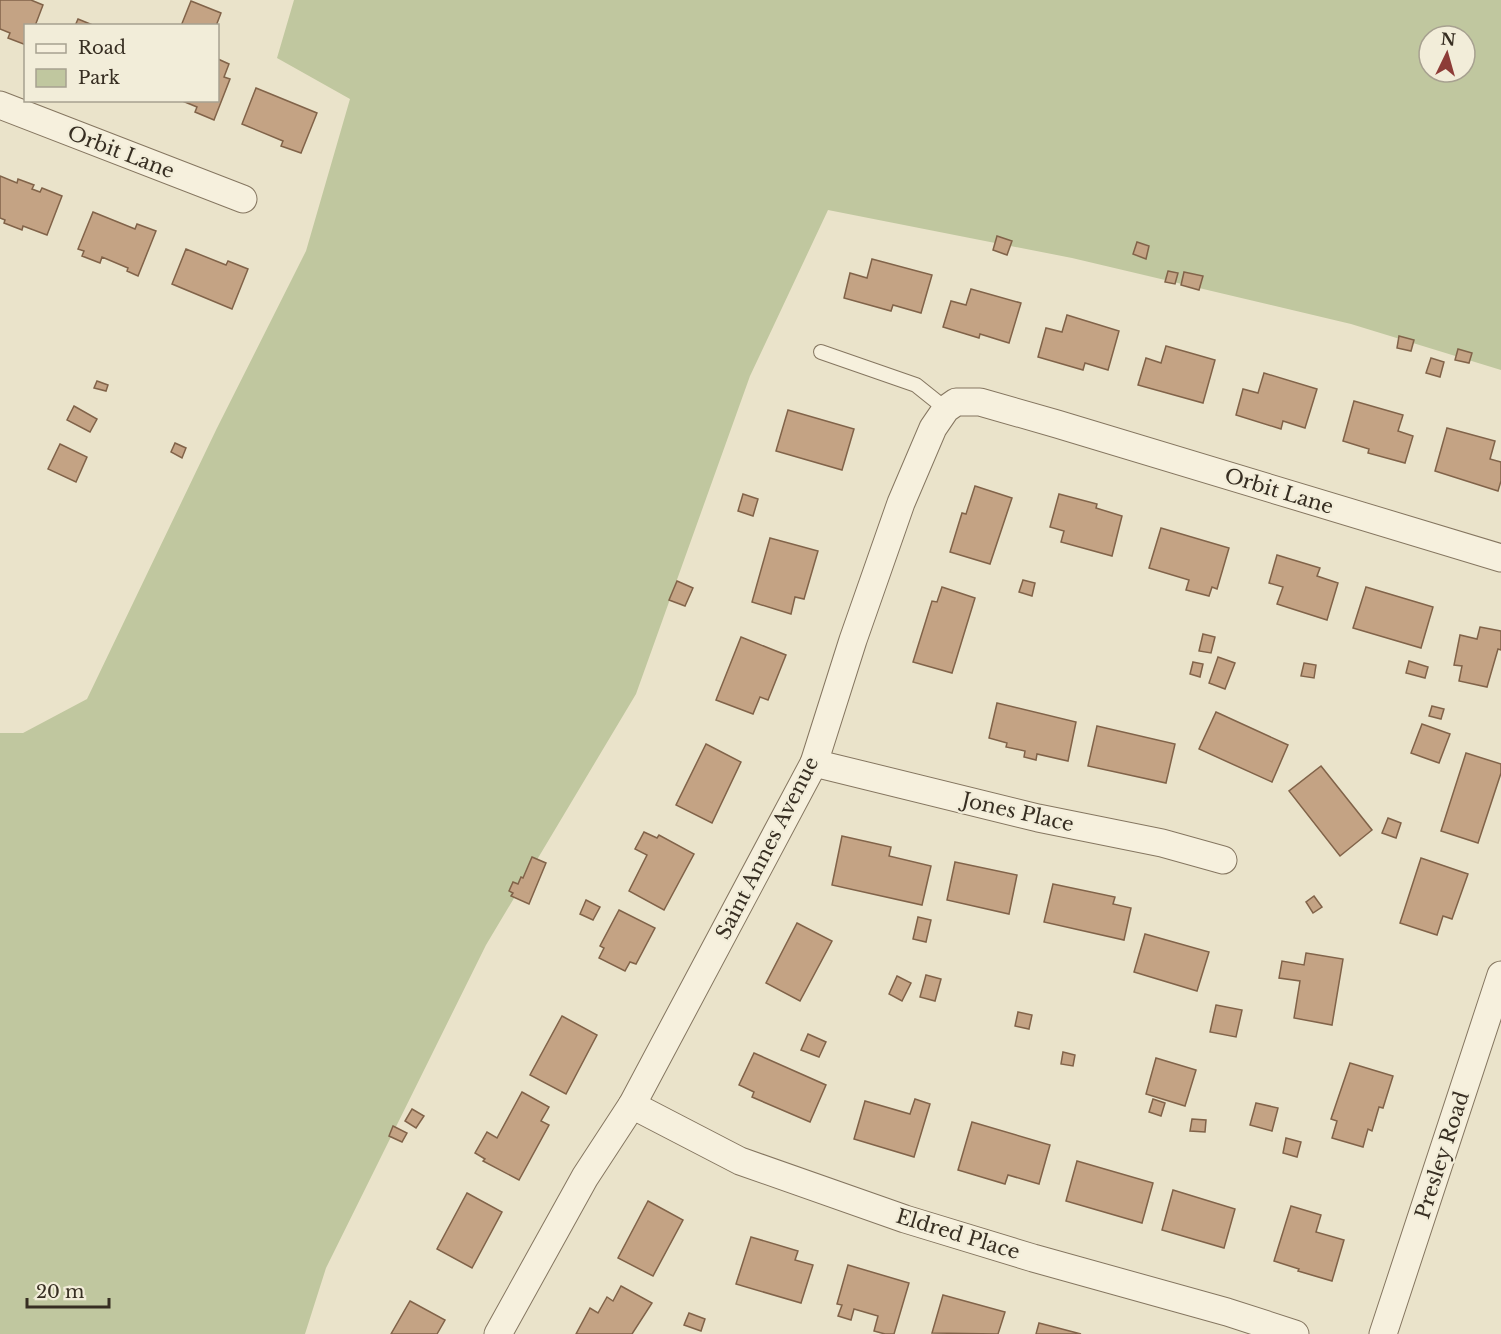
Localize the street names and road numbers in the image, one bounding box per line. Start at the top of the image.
street label: Orbit Lane [64,121,178,183]
street label: Orbit Lane [1222,463,1336,519]
street label: Saint Annes Avenue [711,753,823,943]
street label: Jones Place [957,787,1076,837]
street label: Presley Road [1410,1088,1474,1222]
street label: Eldred Place [893,1204,1023,1264]

